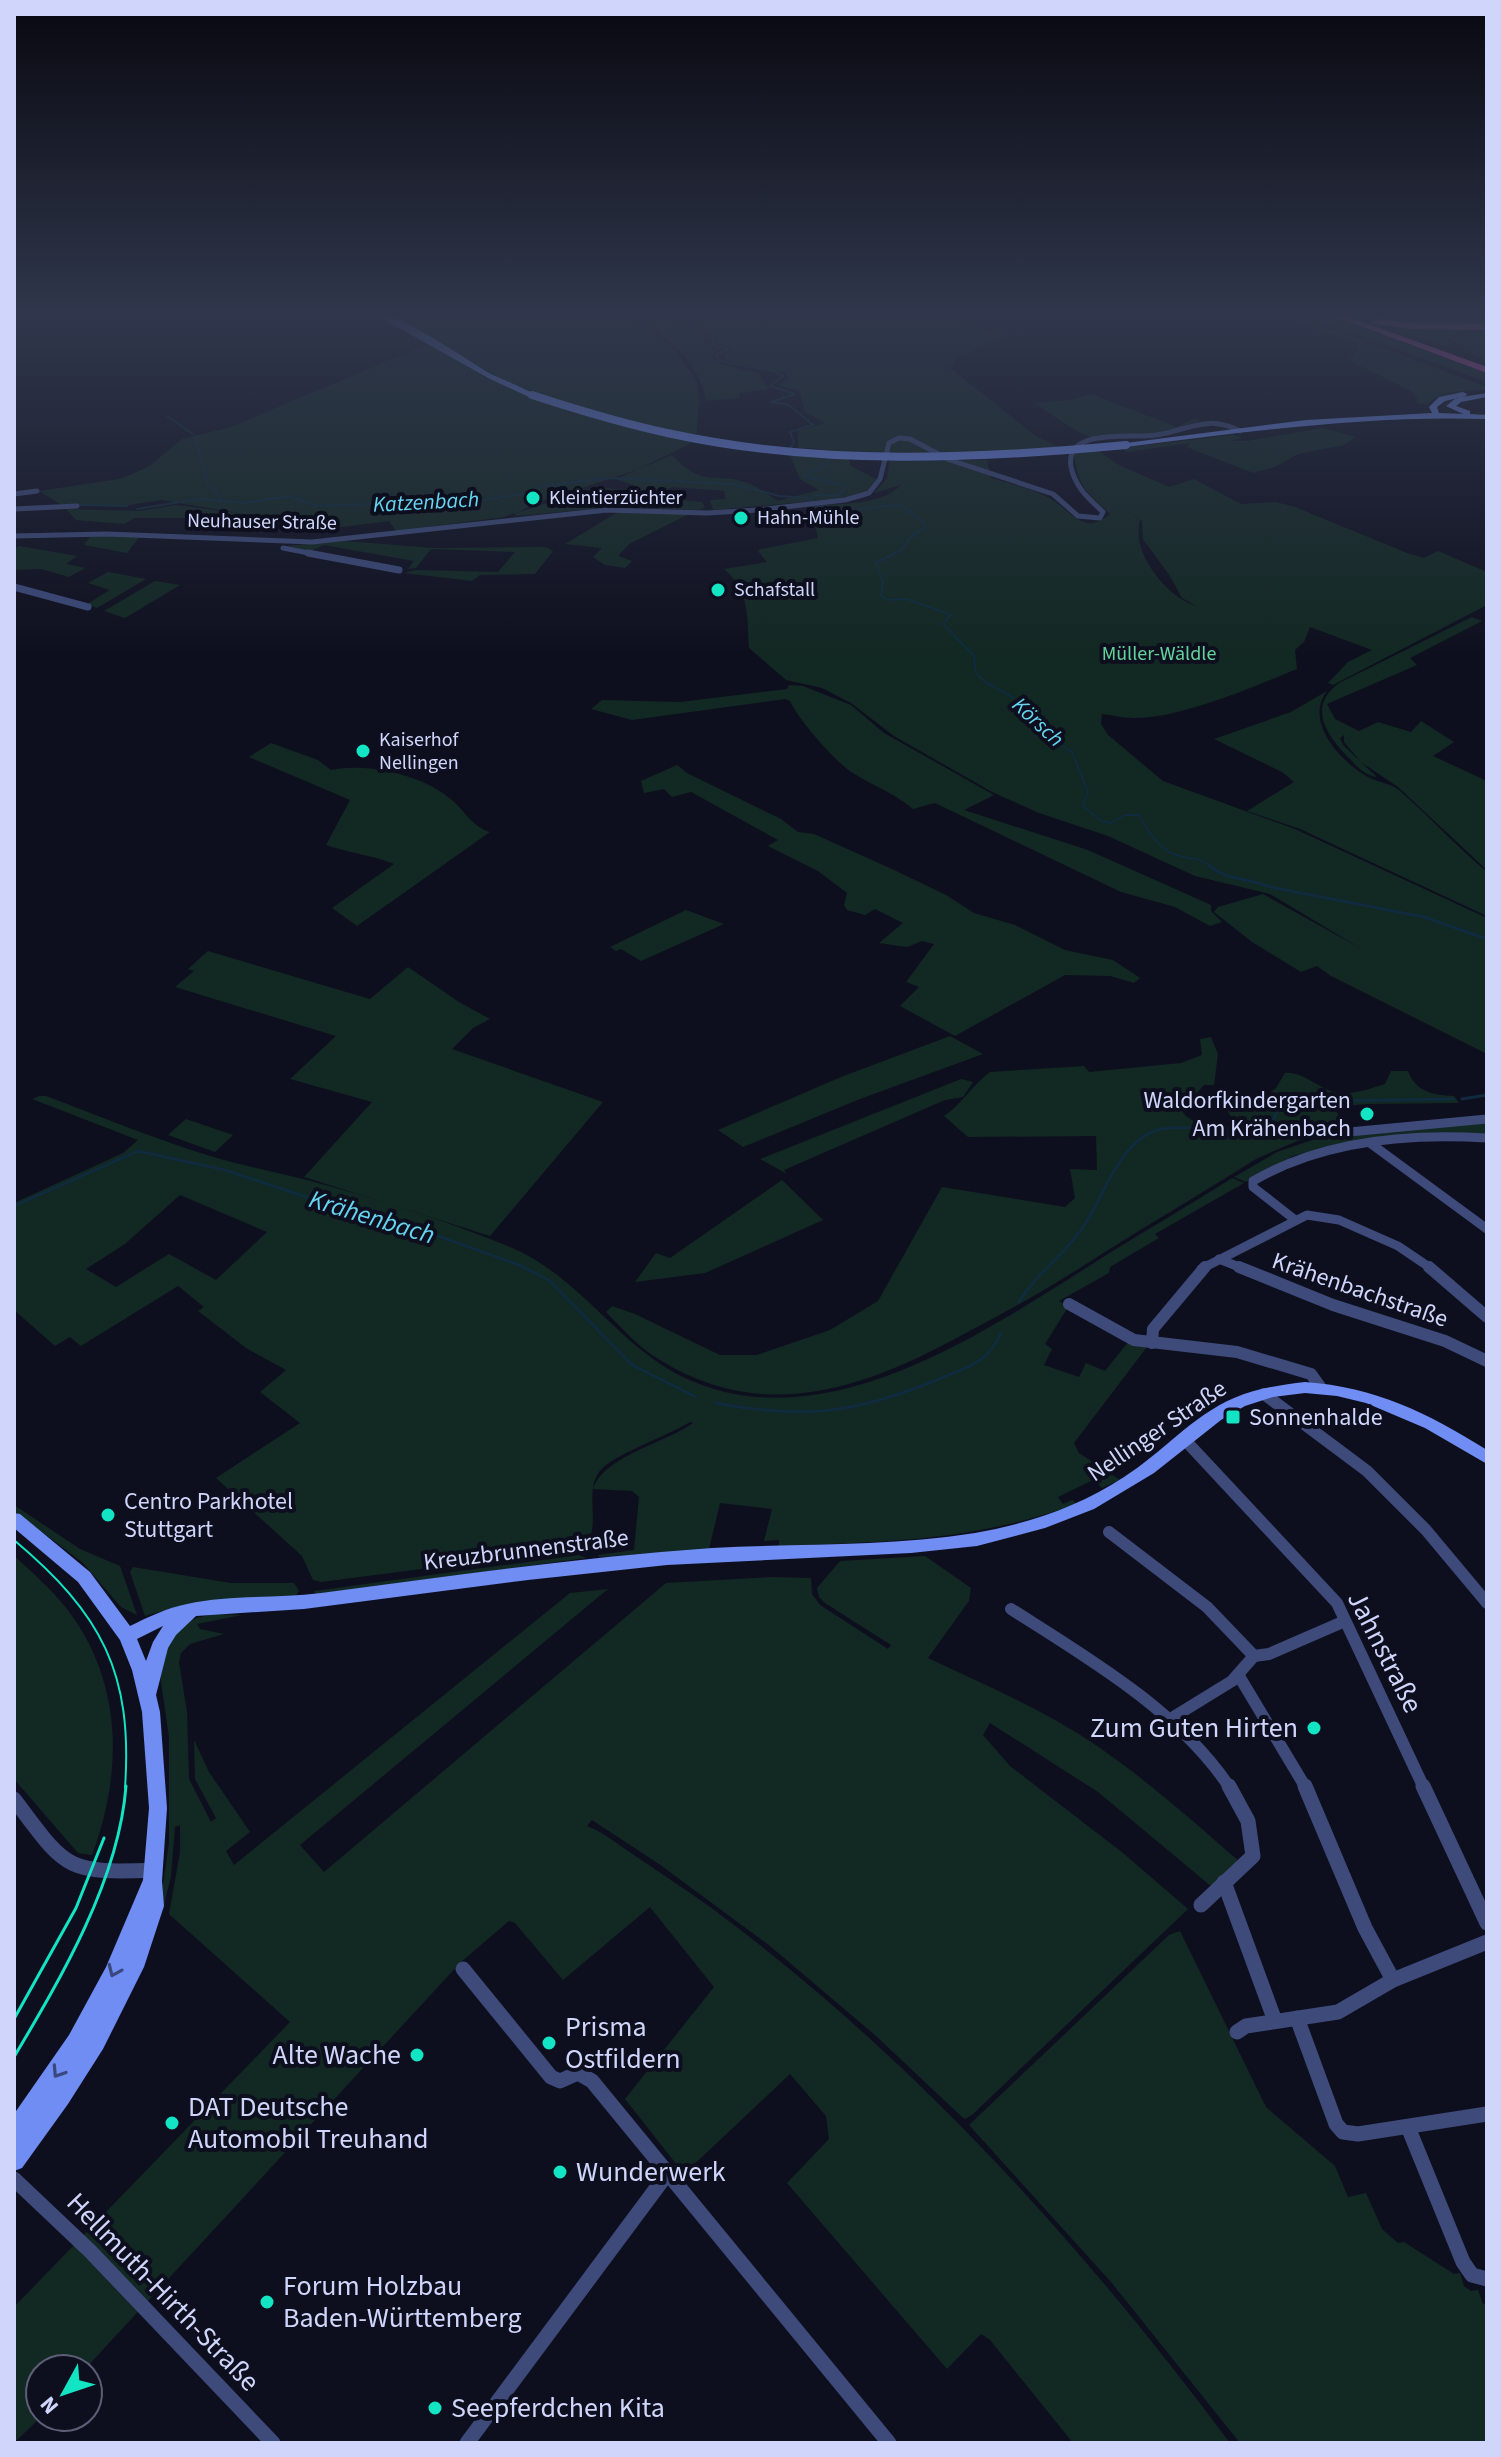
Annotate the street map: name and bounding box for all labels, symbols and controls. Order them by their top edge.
water label: Katzenbach [372,483,480,521]
place label: Kleintierzüchter [549,484,683,512]
marker: Kleintierzüchter [524,489,542,507]
place label: Hahn-Mühle [757,504,860,532]
street label: Neuhauser Straße [187,507,337,537]
marker: Hahn-Mühle [732,509,750,527]
place label: Schafstall [734,576,815,604]
marker: Schafstall [709,581,727,599]
park label: Müller-Wäldle [1102,640,1216,668]
water label: Körsch [1005,690,1071,754]
place label: Kaiserhof Nellingen [379,726,459,777]
marker: Kaiserhof Nellingen [354,742,372,760]
place label: Waldorfkindergarten Am Krähenbach [1143,1083,1351,1146]
marker: Waldorfkindergarten Am Krähenbach [1358,1105,1376,1123]
water label: Krähenbach [305,1180,439,1254]
street label: Krähenbachstraße [1267,1243,1453,1337]
street label: Nellinger Straße [1080,1371,1234,1491]
place label: Sonnenhalde [1249,1400,1383,1435]
marker: Sonnenhalde [1224,1408,1242,1426]
place label: Centro Parkhotel Stuttgart [124,1484,293,1547]
marker: Centro Parkhotel Stuttgart [99,1506,117,1524]
street label: Kreuzbrunnenstraße [421,1520,631,1580]
street label: Jahnstraße [1337,1584,1433,1720]
place label: Zum Guten Hirten [1090,1708,1298,1748]
marker: Zum Guten Hirten [1305,1719,1323,1737]
one-way arrow [108,1963,124,1977]
place label: Prisma Ostfildern [565,2007,681,2079]
marker: Prisma Ostfildern [540,2034,558,2052]
place label: Alte Wache [273,2035,401,2075]
marker: Alte Wache [408,2046,426,2064]
one-way arrow [52,2063,67,2078]
place label: DAT Deutsche Automobil Treuhand [188,2087,428,2159]
marker: DAT Deutsche Automobil Treuhand [163,2114,181,2132]
place label: Wunderwerk [576,2152,726,2192]
marker: Wunderwerk [551,2163,569,2181]
street label: Hellmuth-Hirth-Straße [57,2184,269,2400]
place label: Forum Holzbau Baden-Württemberg [283,2266,522,2338]
marker: Forum Holzbau Baden-Württemberg [258,2293,276,2311]
north arrow [24,2353,104,2433]
place label: Seepferdchen Kita [451,2388,665,2428]
text: N [32,2389,66,2421]
marker: Seepferdchen Kita [426,2399,444,2417]

